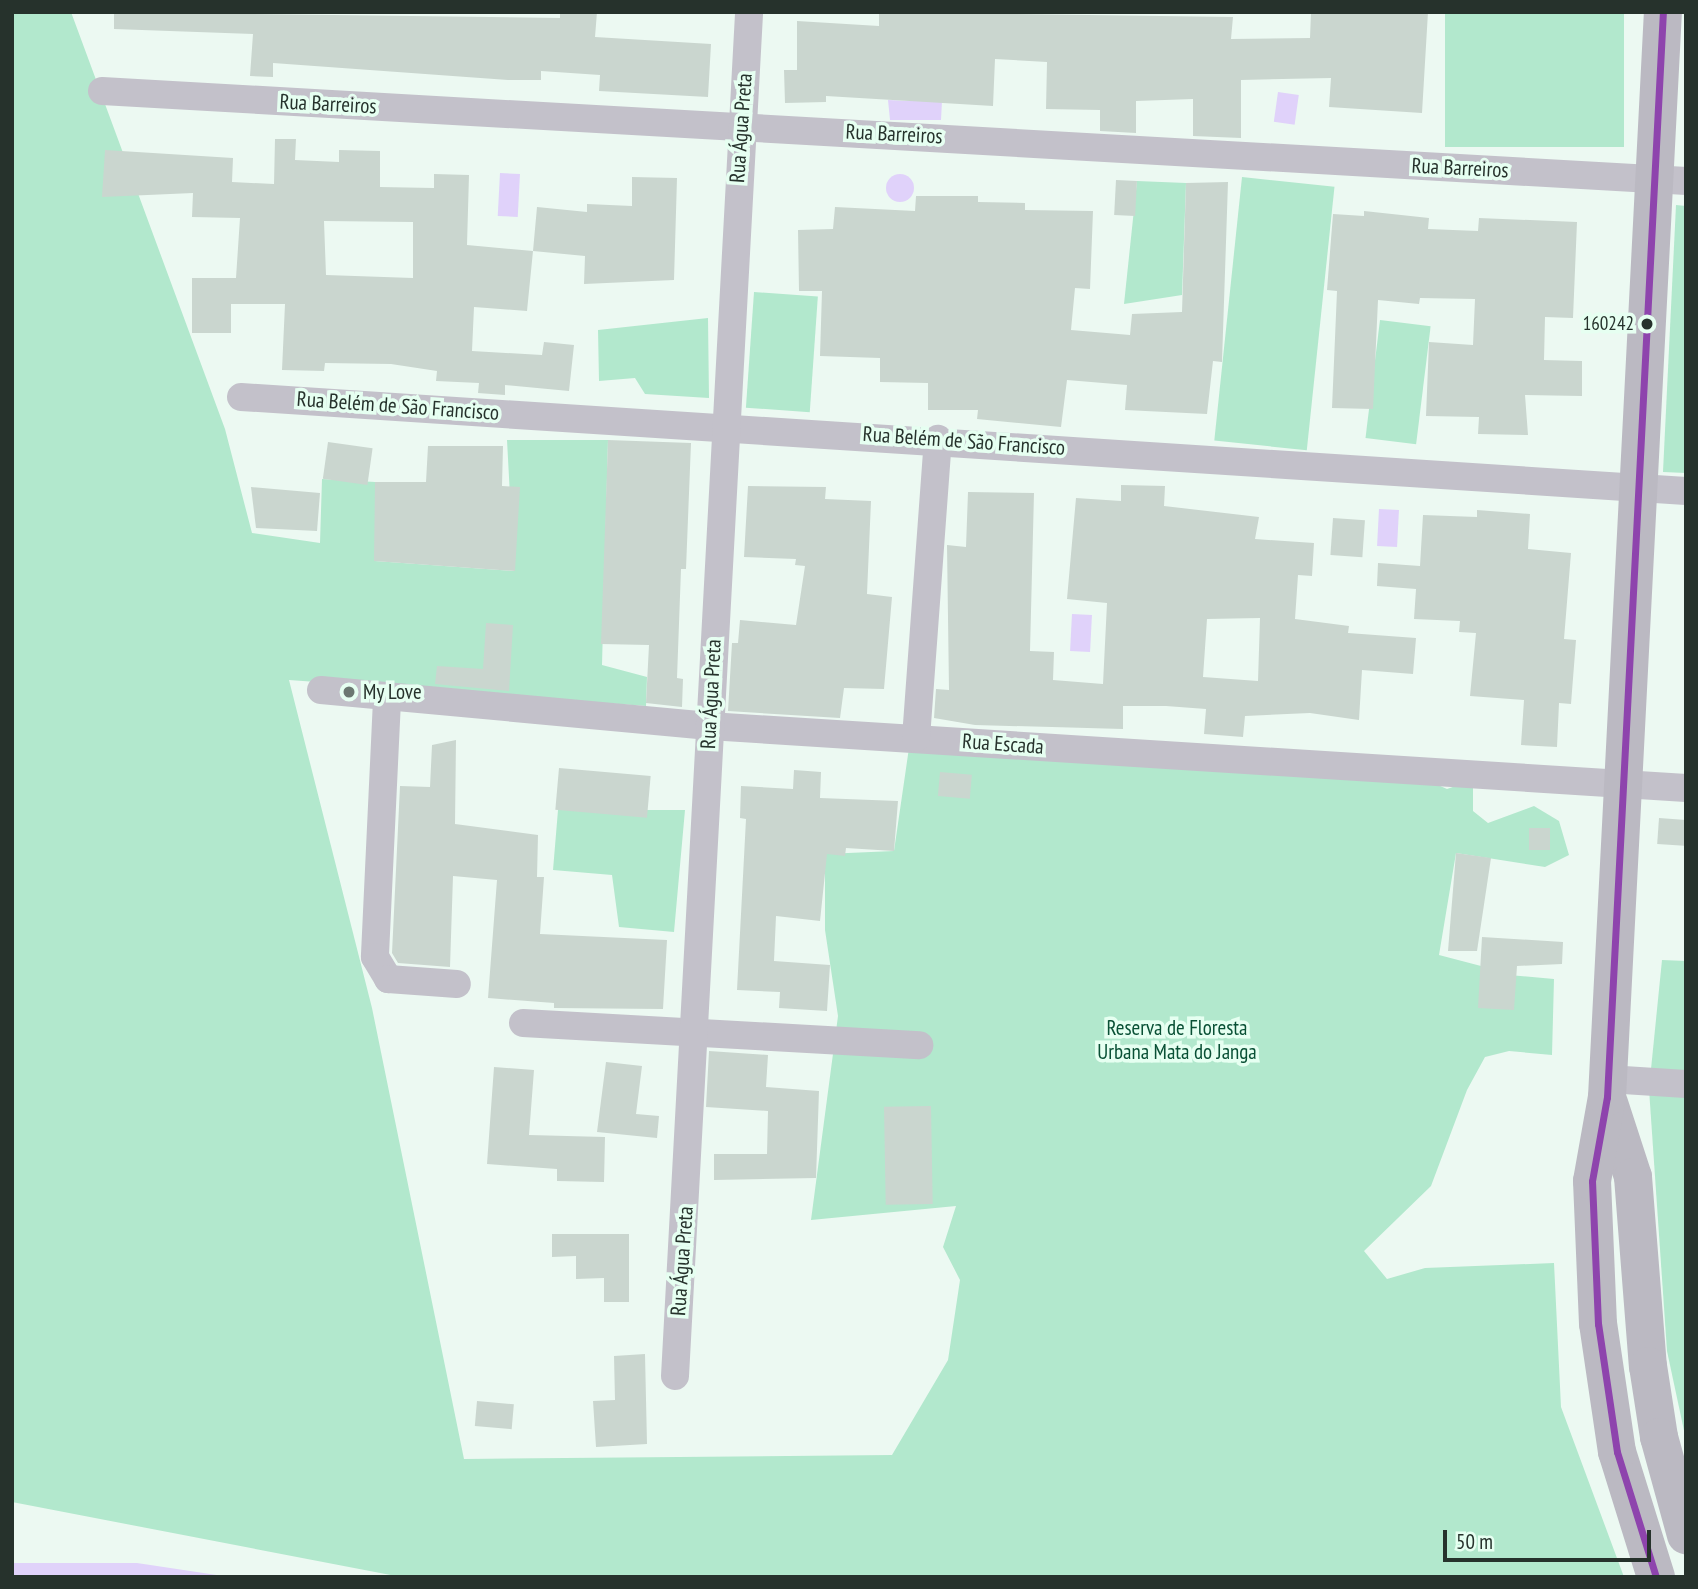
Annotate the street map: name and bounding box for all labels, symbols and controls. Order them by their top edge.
street label: Rua Água Preta [725,72,757,184]
street label: Rua Barreiros [279,89,377,119]
street label: Rua Barreiros [845,119,943,149]
street label: Rua Barreiros [1411,153,1509,183]
place label: 160242 [1583,313,1634,335]
marker: 160242 [1640,317,1654,331]
street label: Rua Belém de São Francisco [296,386,500,426]
street label: Rua Belém de São Francisco [862,421,1066,461]
street label: Rua Água Preta [696,638,726,750]
place label: My Love [363,679,422,705]
marker: My Love [341,684,357,700]
street label: Rua Escada [961,729,1045,759]
park label: Reserva de Floresta Urbana Mata do Janga [1097,1015,1257,1065]
street label: Rua Água Preta [666,1205,698,1317]
scale bar [1446,1516,1654,1560]
text: 50 m [1456,1528,1493,1555]

